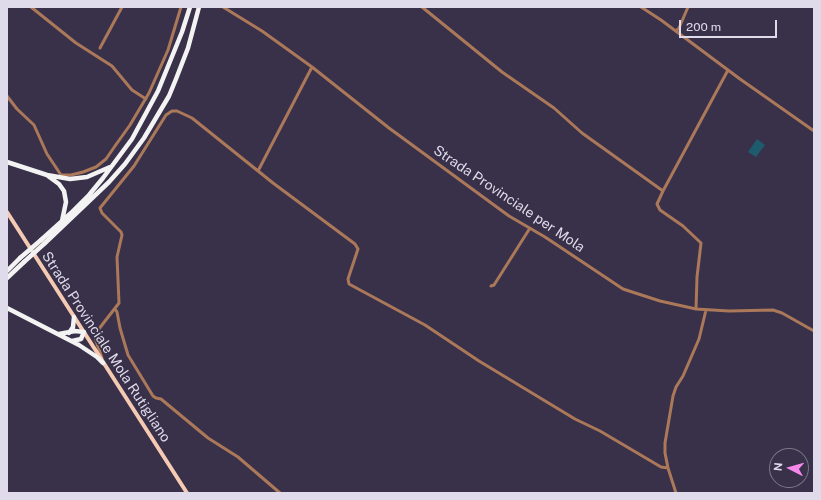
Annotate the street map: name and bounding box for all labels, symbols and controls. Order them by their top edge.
scale bar [681,12,779,38]
text: 200 m [686,20,721,34]
street label: Strada Provinciale per Mola [430,142,588,256]
street label: Strada Provinciale Mola Rutigliano [38,249,174,445]
north arrow [769,448,809,488]
text: N [772,462,784,472]

